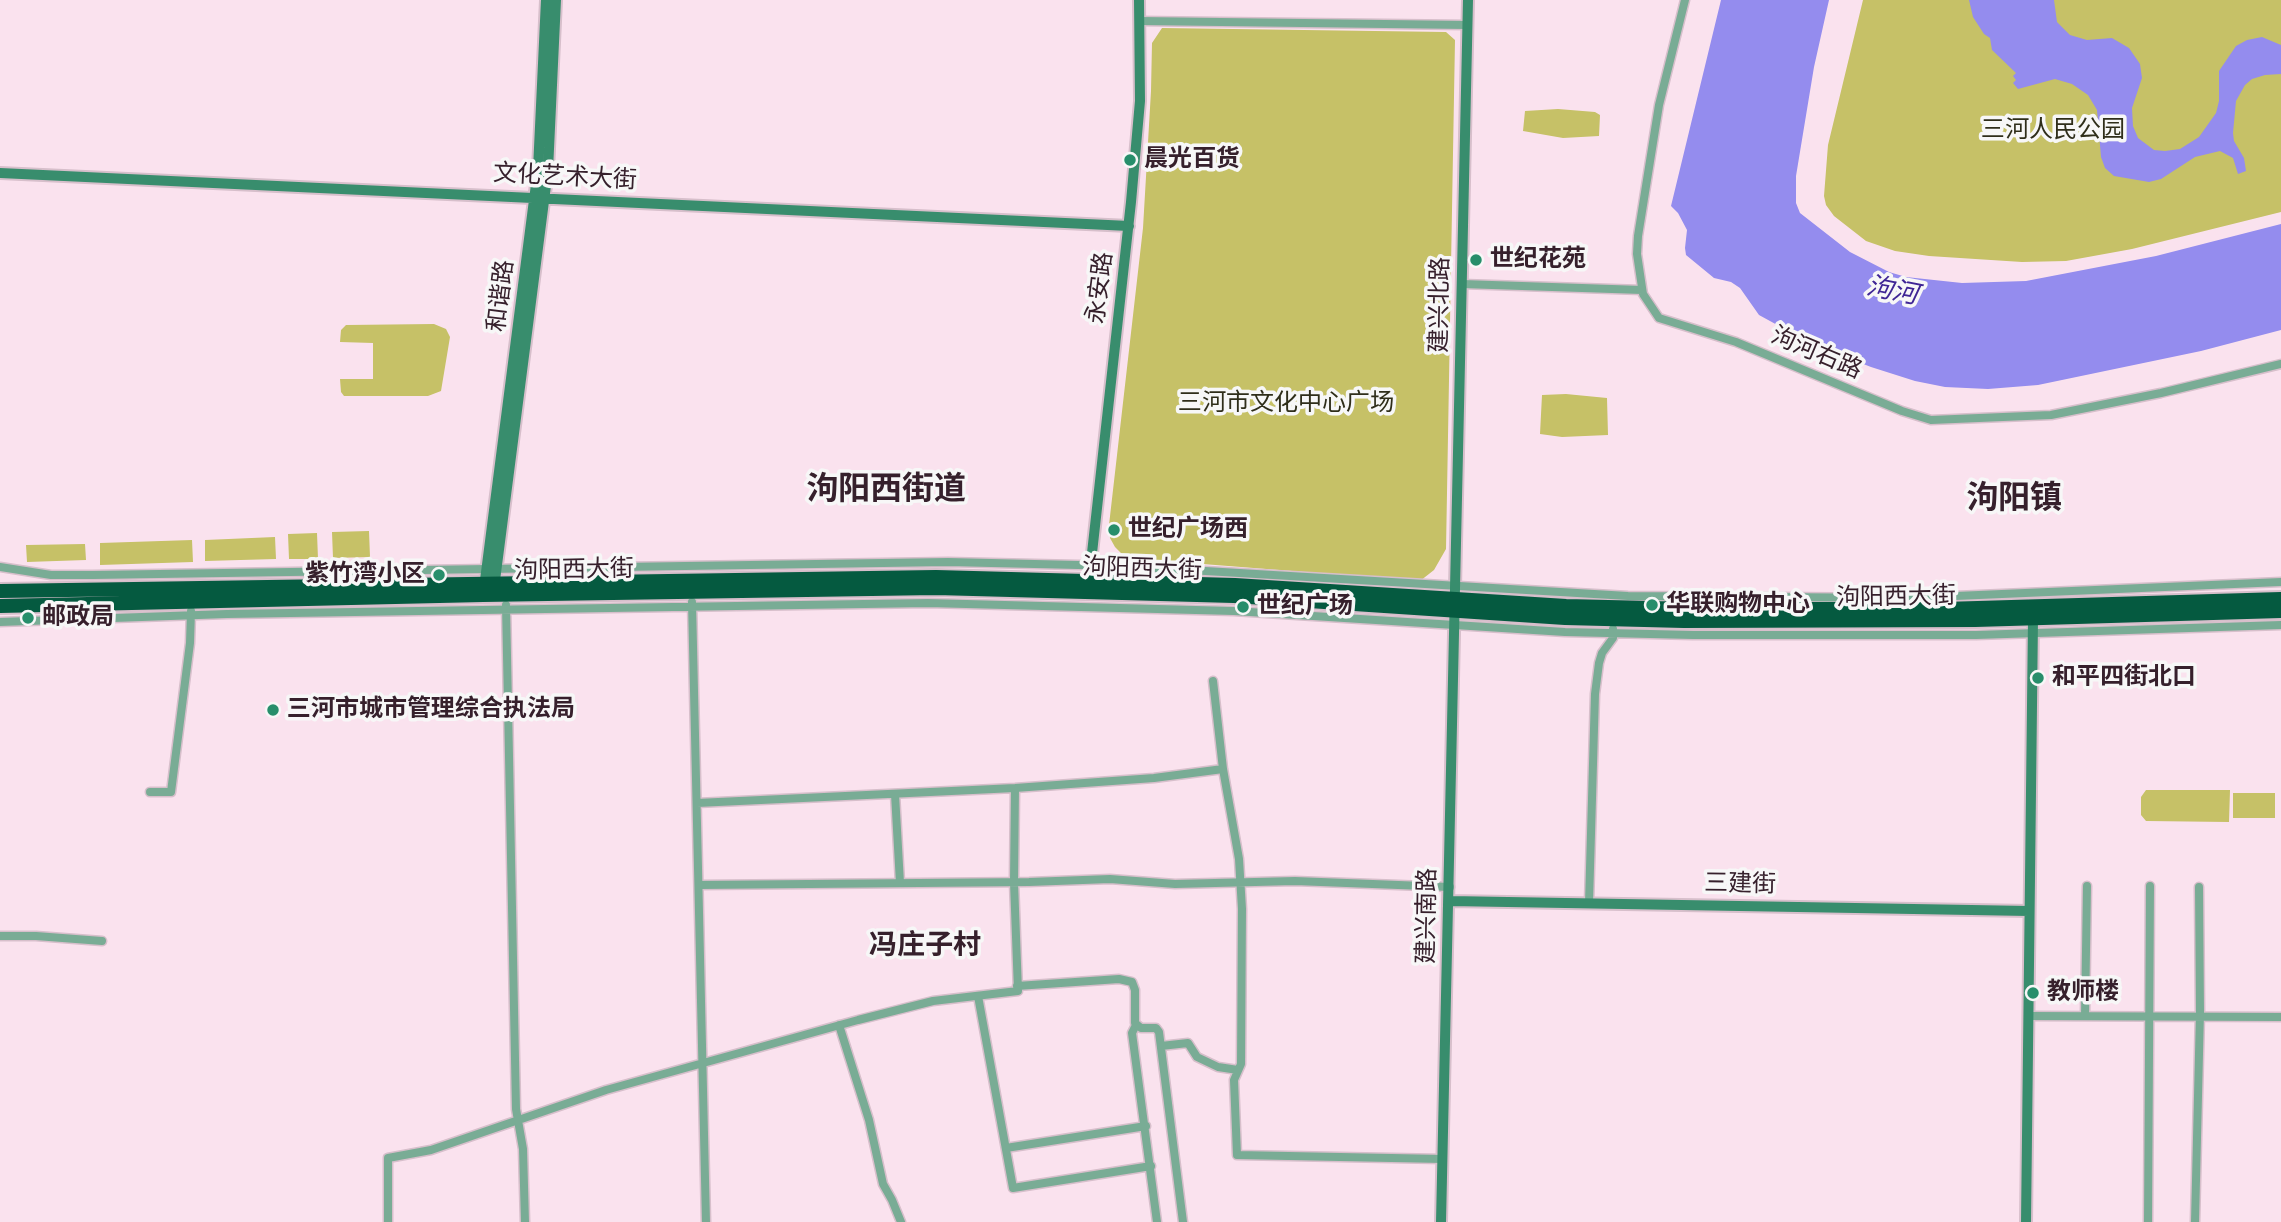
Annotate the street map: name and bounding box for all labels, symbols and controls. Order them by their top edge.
park label: 三河人民公园 [1981,117,2125,145]
place label: 晨光百货 [1144,146,1240,174]
marker: 晨光百货 [1122,152,1138,168]
street label: 文化艺术大街 [492,160,638,196]
place label: 世纪花苑 [1490,246,1586,274]
street label: 永安路 [1082,251,1120,325]
marker: 世纪花苑 [1468,252,1484,268]
street label: 建兴北路 [1426,257,1456,353]
street label: 和谐路 [483,259,521,333]
water label: 泃河 [1864,272,1920,312]
street label: 泃河右路 [1766,322,1866,386]
park label: 三河市文化中心广场 [1178,390,1394,418]
district label: 泃阳西街道 [806,472,966,510]
district label: 泃阳镇 [1966,481,2062,519]
place label: 世纪广场西 [1128,516,1248,544]
marker: 世纪广场西 [1106,522,1122,538]
street label: 泃阳西大街 [1082,554,1202,586]
street label: 泃阳西大街 [514,556,634,586]
place label: 紫竹湾小区 [305,561,425,589]
marker: 紫竹湾小区 [431,567,447,583]
street label: 泃阳西大街 [1836,583,1956,613]
place label: 华联购物中心 [1666,591,1810,619]
place label: 世纪广场 [1257,593,1353,621]
marker: 华联购物中心 [1644,597,1660,613]
marker: 世纪广场 [1235,599,1251,615]
place label: 邮政局 [42,604,114,632]
marker: 邮政局 [20,610,36,626]
place label: 和平四街北口 [2052,664,2196,692]
marker: 和平四街北口 [2030,670,2046,686]
place label: 三河市城市管理综合执法局 [287,696,575,724]
marker: 三河市城市管理综合执法局 [265,702,281,718]
street label: 建兴南路 [1413,868,1443,964]
street label: 三建街 [1704,870,1776,900]
district label: 冯庄子村 [869,930,981,964]
place label: 教师楼 [2047,979,2119,1007]
marker: 教师楼 [2025,985,2041,1001]

